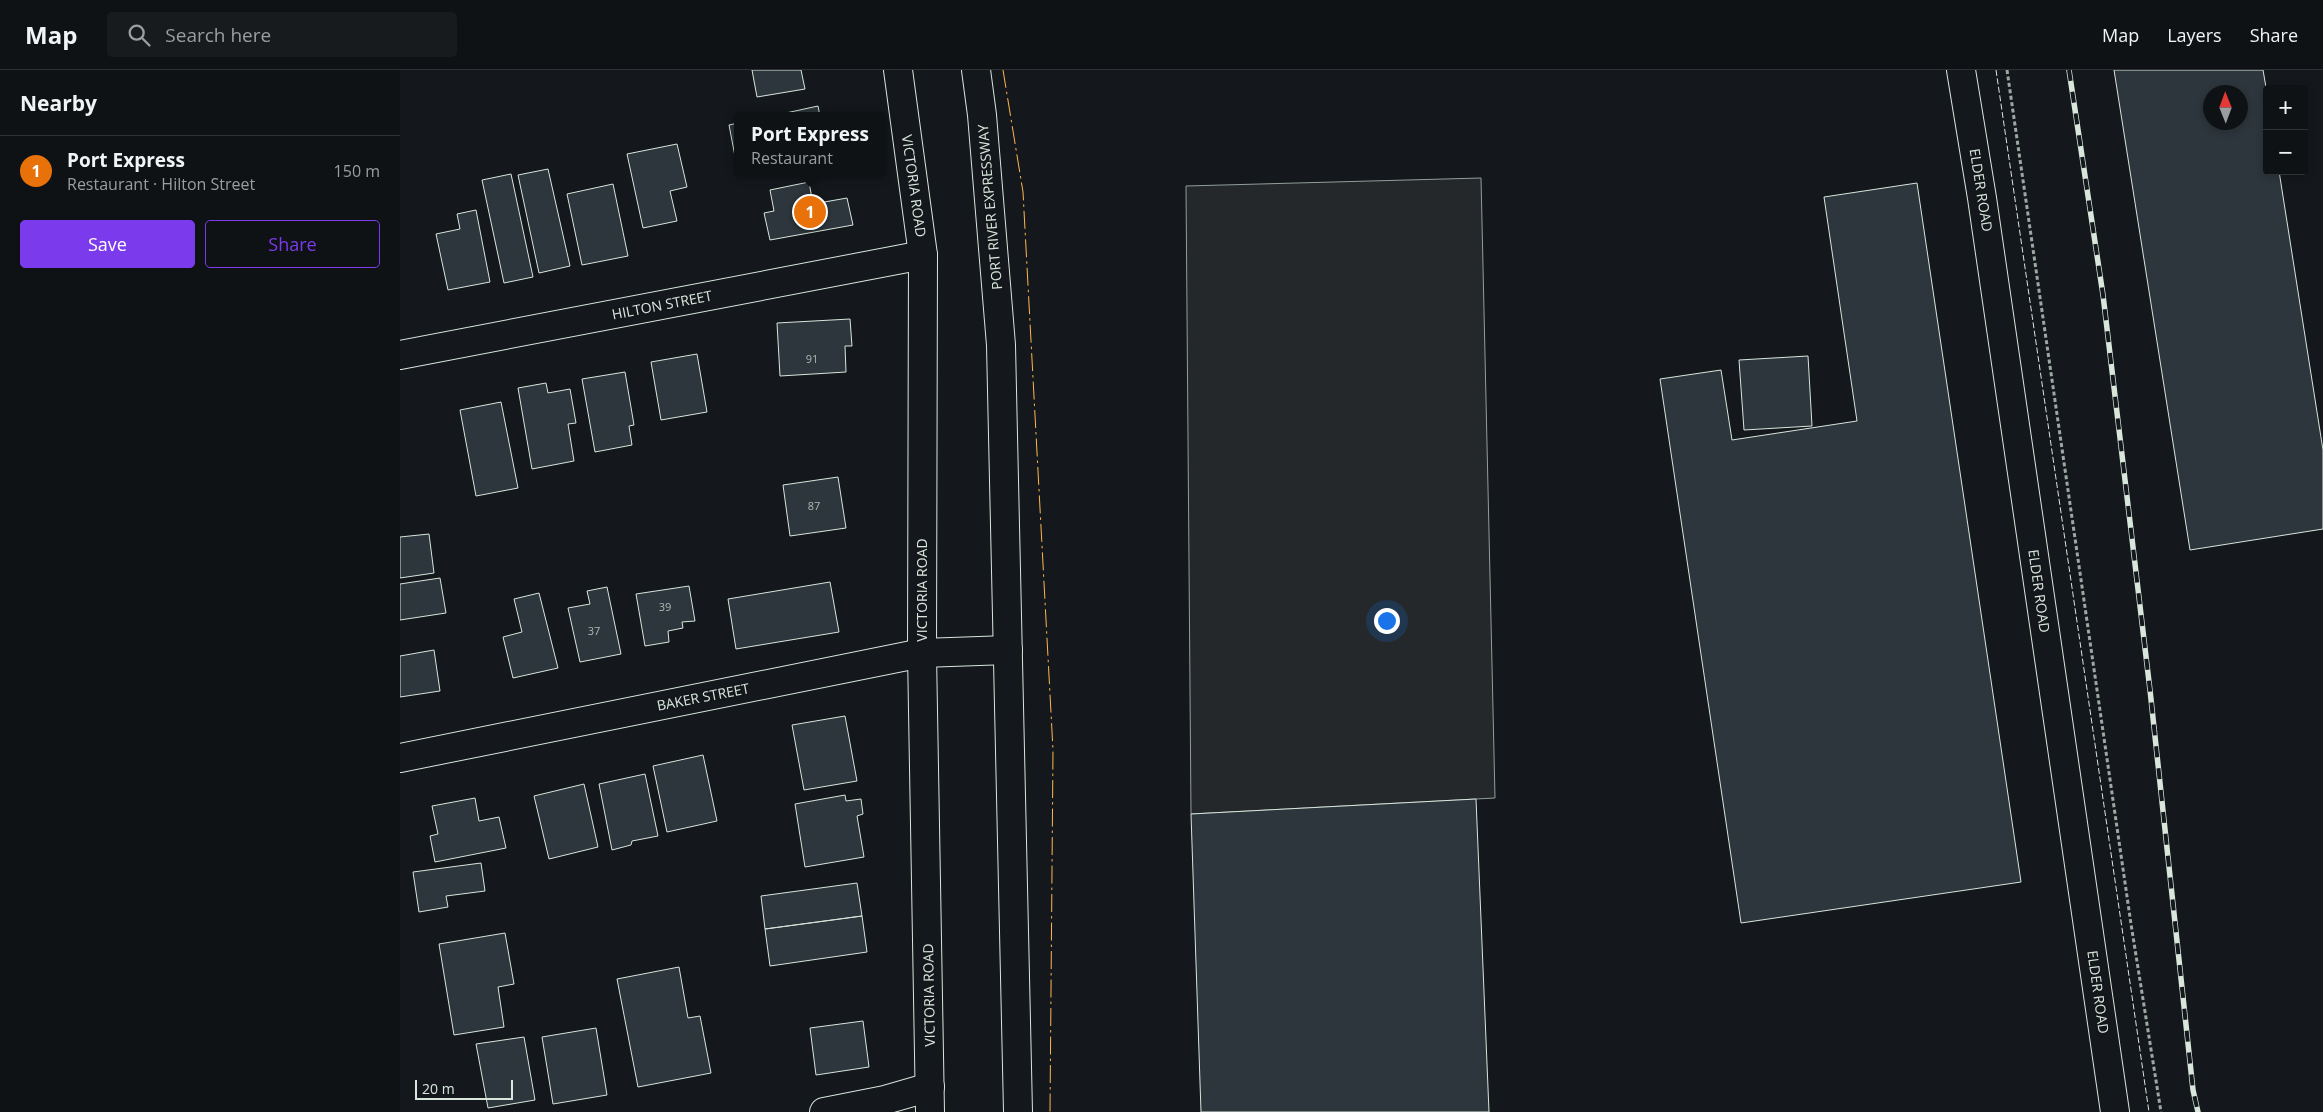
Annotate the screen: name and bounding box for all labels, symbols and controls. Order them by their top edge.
search box [107,12,457,57]
text: Map [25,18,77,51]
icon: search [125,21,153,49]
text: Search here [165,22,271,48]
text: Map [2102,23,2139,47]
text: Layers [2167,23,2222,47]
text: Share [2250,23,2298,47]
north arrow [2203,85,2248,130]
map controls [2263,85,2308,175]
button: + [2263,85,2308,130]
text: Nearby [20,89,97,117]
popup [734,112,886,177]
text: Port Express [751,121,869,147]
street label: PORT RIVER EXPRESSWAY [973,123,1006,291]
button: − [2263,130,2308,175]
street label: VICTORIA ROAD [898,133,931,238]
text: Port Express [67,147,185,173]
text: Restaurant [751,147,833,169]
street label: ELDER ROAD [1966,147,1997,233]
text: 1 [31,160,41,182]
text: 150 m [334,160,380,182]
text: Restaurant · Hilton Street [67,173,255,195]
pin: 1 [794,193,826,231]
button: Save [20,220,195,268]
button: Share [205,220,380,268]
street label: HILTON STREET [610,285,714,324]
house number: 91 [806,351,818,366]
house number: 87 [808,498,820,513]
street label: VICTORIA ROAD [912,538,931,642]
street label: ELDER ROAD [2024,548,2055,634]
house number: 39 [659,599,671,614]
your location [1374,608,1400,634]
house number: 37 [588,623,600,638]
street label: BAKER STREET [655,678,751,715]
street label: VICTORIA ROAD [918,943,939,1047]
street label: ELDER ROAD [2083,949,2114,1035]
scale bar [415,1077,512,1100]
text: 20 m [422,1079,455,1098]

